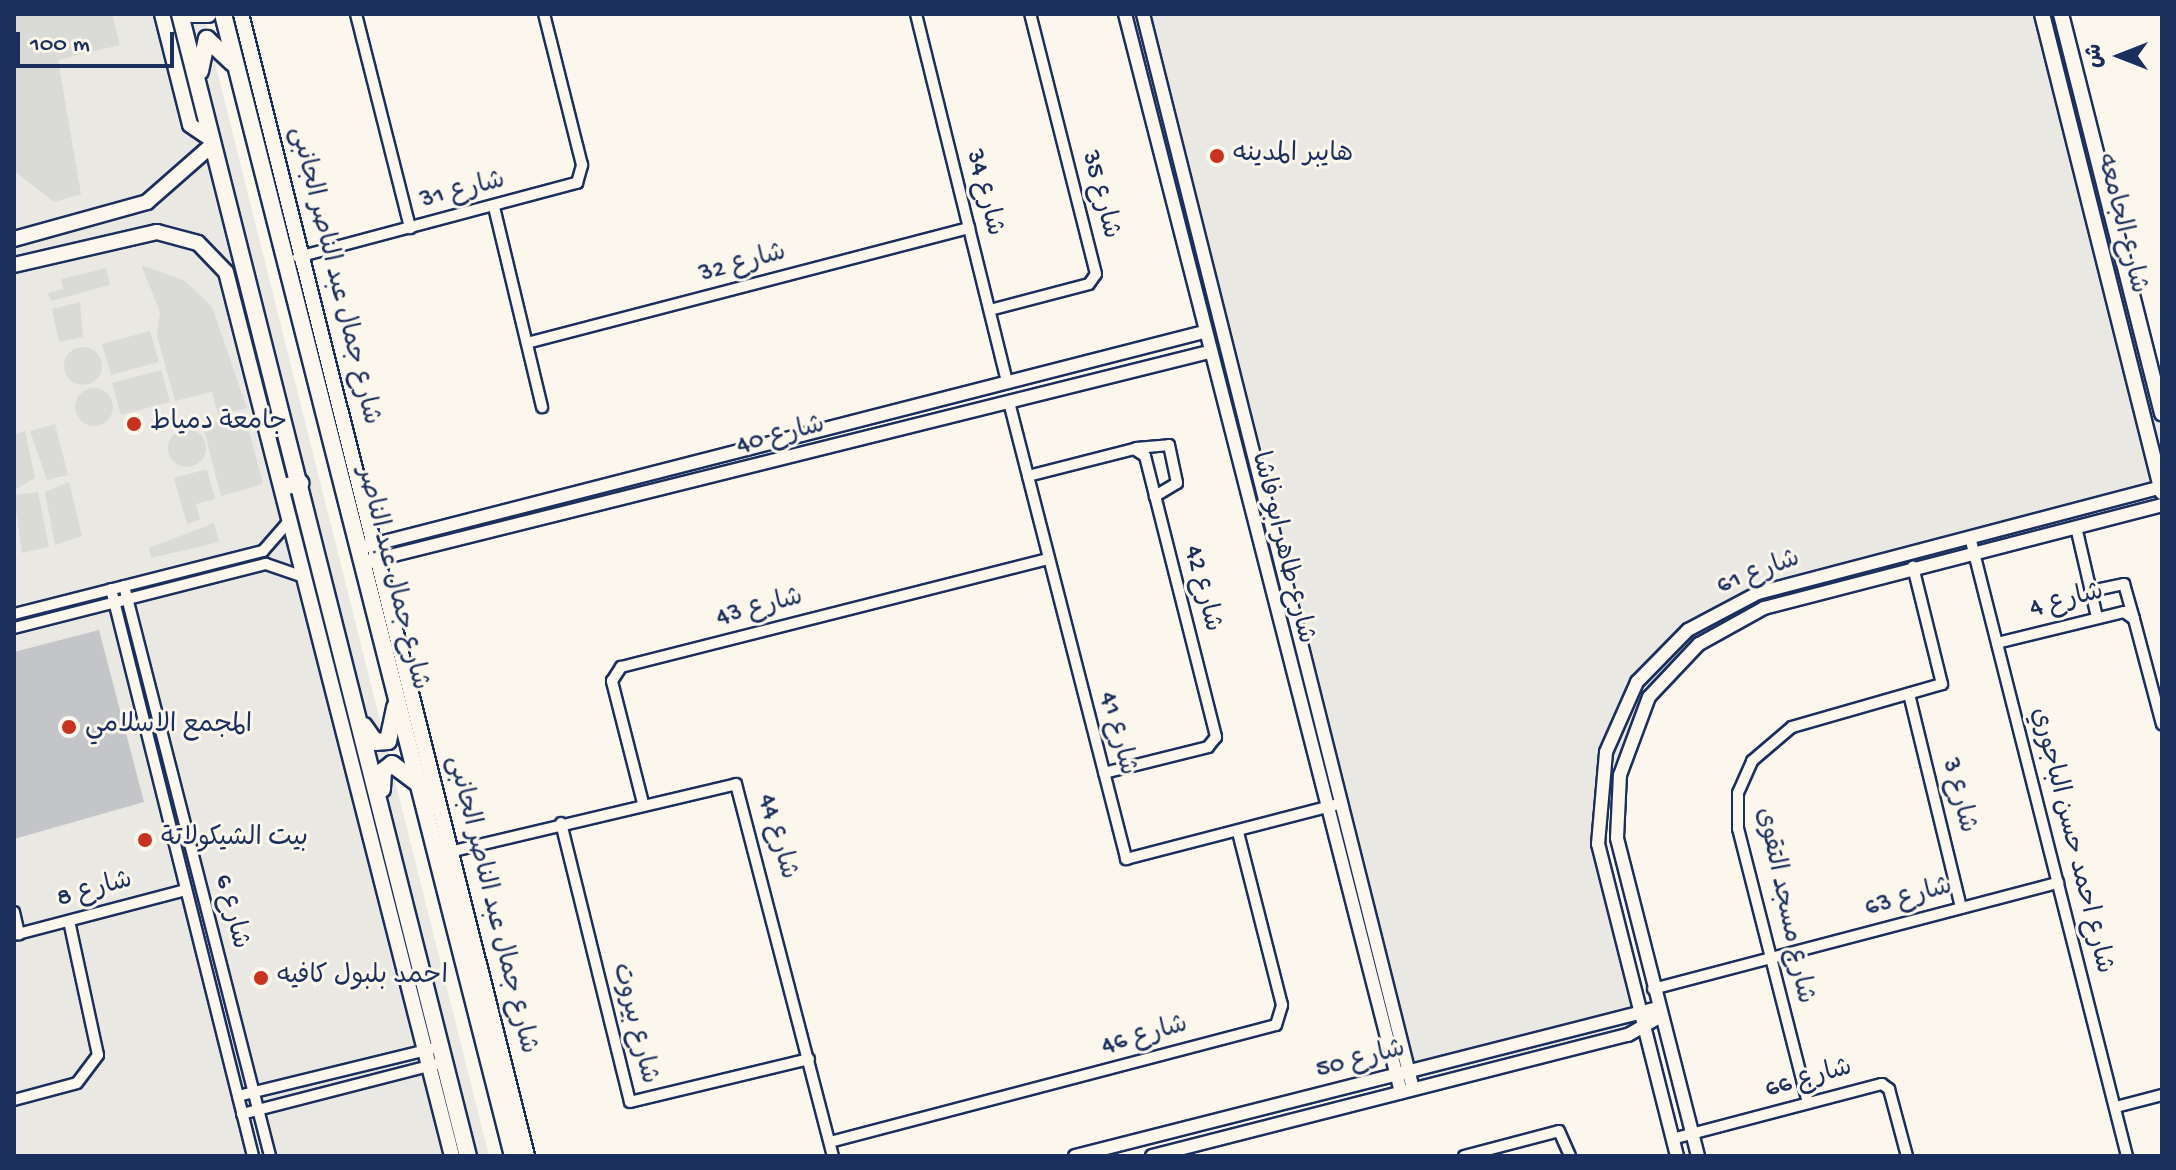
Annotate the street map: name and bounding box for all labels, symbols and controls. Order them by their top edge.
scale bar [20,16,178,66]
north arrow [2080,16,2160,96]
text: 100 m [30,31,90,60]
text: ش [2083,44,2109,68]
street label: شارع جمال عبد الناصر الجانبى [281,124,385,428]
place label: هايبر المدينه [1233,140,1353,172]
street label: شارع 34 [957,146,1009,240]
marker: هايبر المدينه [1208,147,1226,165]
street label: شارع 35 [1073,148,1125,242]
street label: شارع الجامعه [2088,151,2152,297]
street label: شارع 31 [417,166,509,218]
street label: شارع 32 [696,238,790,292]
place label: جامعة دمياط [150,408,287,440]
street label: شارع 40 [734,411,828,463]
marker: جامعة دمياط [125,415,143,433]
street label: شارع طاهر ابو فاشا [1242,449,1320,647]
street label: شارع جمال عبد الناصر [348,464,434,694]
street label: شارع 42 [1175,543,1227,635]
street label: شارع 61 [1713,545,1805,603]
street label: شارع 4 [2027,578,2107,626]
street label: شارع 43 [713,583,807,635]
street label: شارع 41 [1091,689,1141,779]
street label: شارع احمد حسن الباجوري [2022,705,2118,977]
place label: المجمع الاسلامي [85,711,252,743]
marker: المجمع الاسلامي [60,718,78,736]
street label: شارع جمال عبد الناصر الجانبى [438,753,542,1057]
street label: شارع 3 [1933,755,1981,837]
street label: شارع 44 [750,791,802,883]
street label: شارع مسجد التقوى [1747,805,1819,1007]
place label: بيت الشيكولاتة [161,824,308,856]
marker: بيت الشيكولاتة [136,831,154,849]
street label: شارع 8 [54,866,136,916]
street label: شارع 6 [206,872,254,952]
street label: شارع 63 [1862,872,1956,926]
street label: شارع بيروت [603,960,663,1088]
place label: احمد بلبول كافيه [277,962,448,994]
marker: احمد بلبول كافيه [252,969,270,987]
street label: شارع 46 [1099,1011,1191,1063]
street label: شارع 50 [1313,1035,1409,1087]
street label: شارع 66 [1762,1053,1856,1107]

